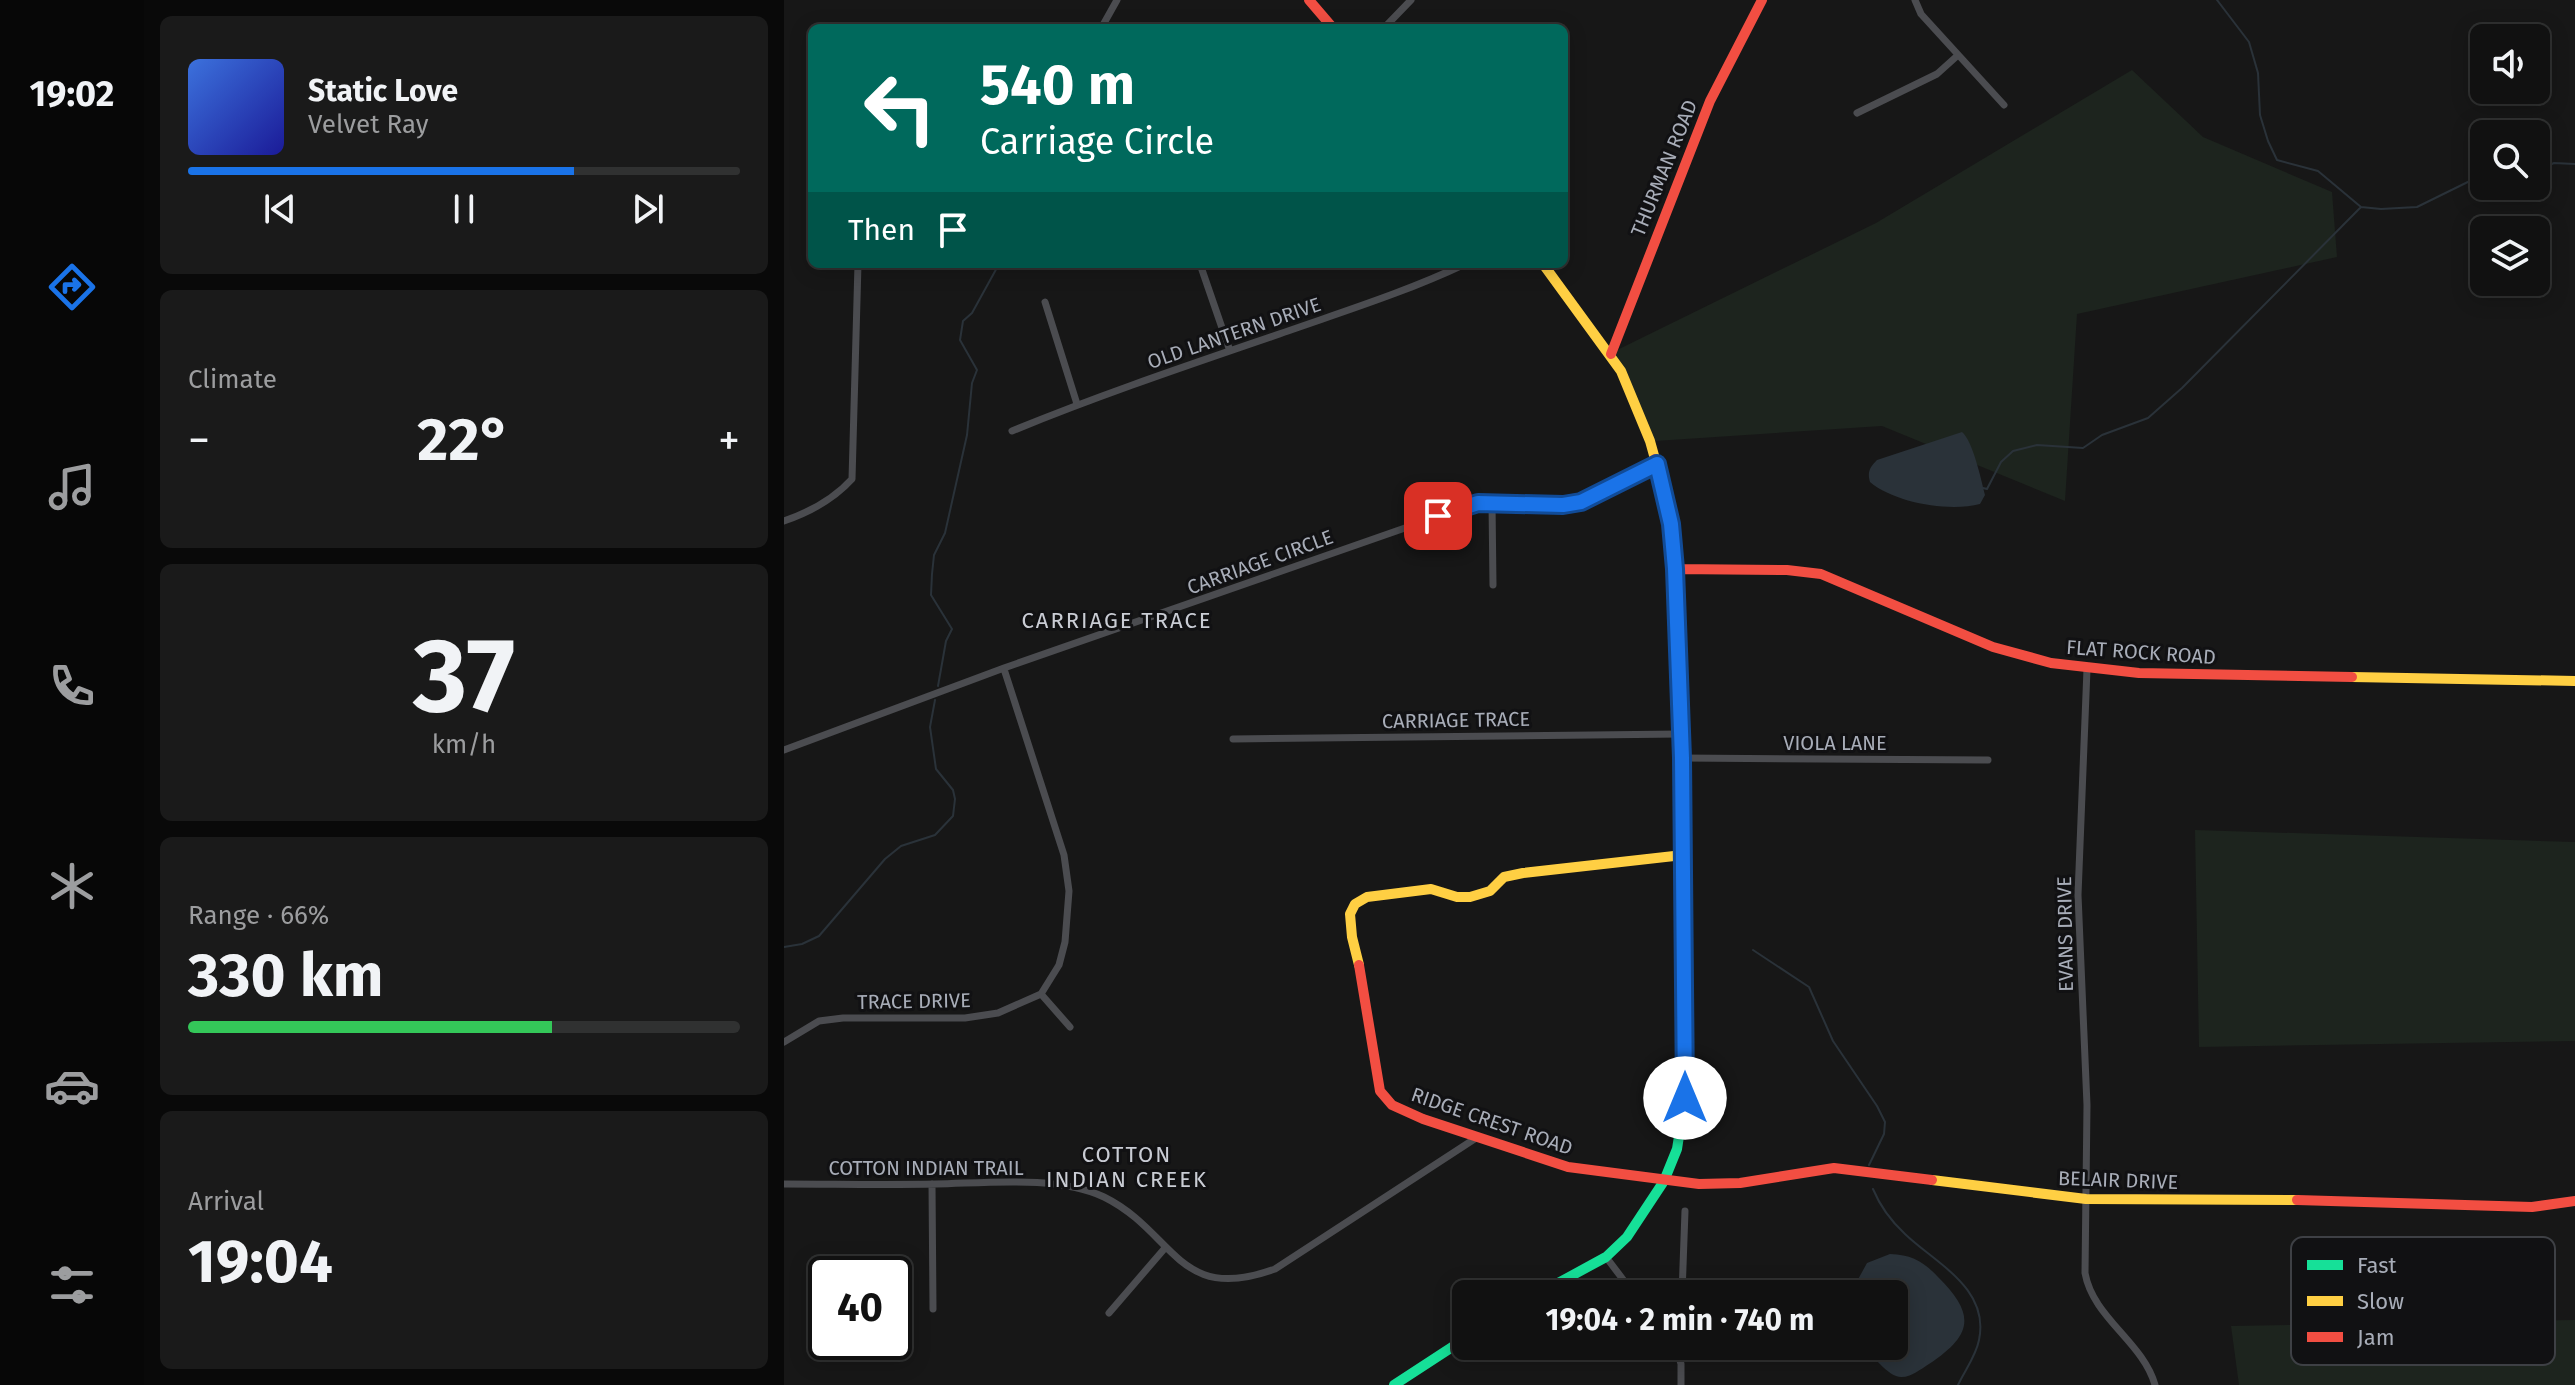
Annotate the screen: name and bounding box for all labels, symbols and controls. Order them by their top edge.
map controls [2470,24,2550,296]
button: sound [2470,24,2550,104]
text: 540 m [980,52,1135,119]
icon: left [848,56,952,160]
text: 19:02 [30,72,114,116]
text: Static Love [308,73,458,109]
street label: THURMAN ROAD [1626,96,1702,240]
text: Velvet Ray [308,109,428,140]
text: Carriage Circle [980,120,1214,164]
button: search [2470,120,2550,200]
icon: previous [258,187,302,231]
icon: pause [442,187,486,231]
icon: next [626,187,670,231]
icon: arrive [931,208,975,252]
text: Then [848,212,915,248]
button: layers [2470,216,2550,296]
icon: directions [44,259,100,315]
street label: OLD LANTERN DRIVE [1144,292,1324,374]
text: Climate [188,364,277,395]
text: 22° [417,404,511,476]
text: − [188,414,210,467]
text: + [718,414,740,467]
icon: music [44,459,100,515]
pin [1404,482,1472,550]
icon: arrive [1416,494,1460,538]
street label: CARRIAGE CIRCLE [1184,524,1336,600]
district label: CARRIAGE TRACE [1021,607,1213,634]
text: 37 [413,614,515,739]
street label: FLAT ROCK ROAD [2065,635,2217,669]
icon: phone [44,658,100,714]
street label: CARRIAGE TRACE [1382,707,1530,733]
text: km/h [432,729,496,760]
street label: VIOLA LANE [1783,731,1887,755]
icon: climate [44,858,100,914]
street label: EVANS DRIVE [2052,876,2078,992]
text: Range · 66% [188,900,329,931]
text: 330 km [188,940,384,1012]
street label: TRACE DRIVE [857,988,971,1014]
position arrow [1643,1056,1727,1140]
icon: car [44,1058,100,1114]
street label: RIDGE CREST ROAD [1408,1082,1576,1160]
district label: COTTON INDIAN CREEK [1046,1141,1208,1193]
street label: COTTON INDIAN TRAIL [828,1156,1024,1180]
street label: BELAIR DRIVE [2057,1166,2179,1194]
text: Arrival [188,1186,264,1217]
text: 19:04 [188,1226,333,1298]
legend [2291,1237,2555,1365]
text: Fast [2357,1252,2397,1279]
speed limit sign: 40 [808,1256,912,1360]
icon: filters [44,1257,100,1313]
text: Slow [2357,1288,2404,1315]
text: 19:04 · 2 min · 740 m [1546,1302,1814,1338]
text: Jam [2357,1324,2395,1351]

